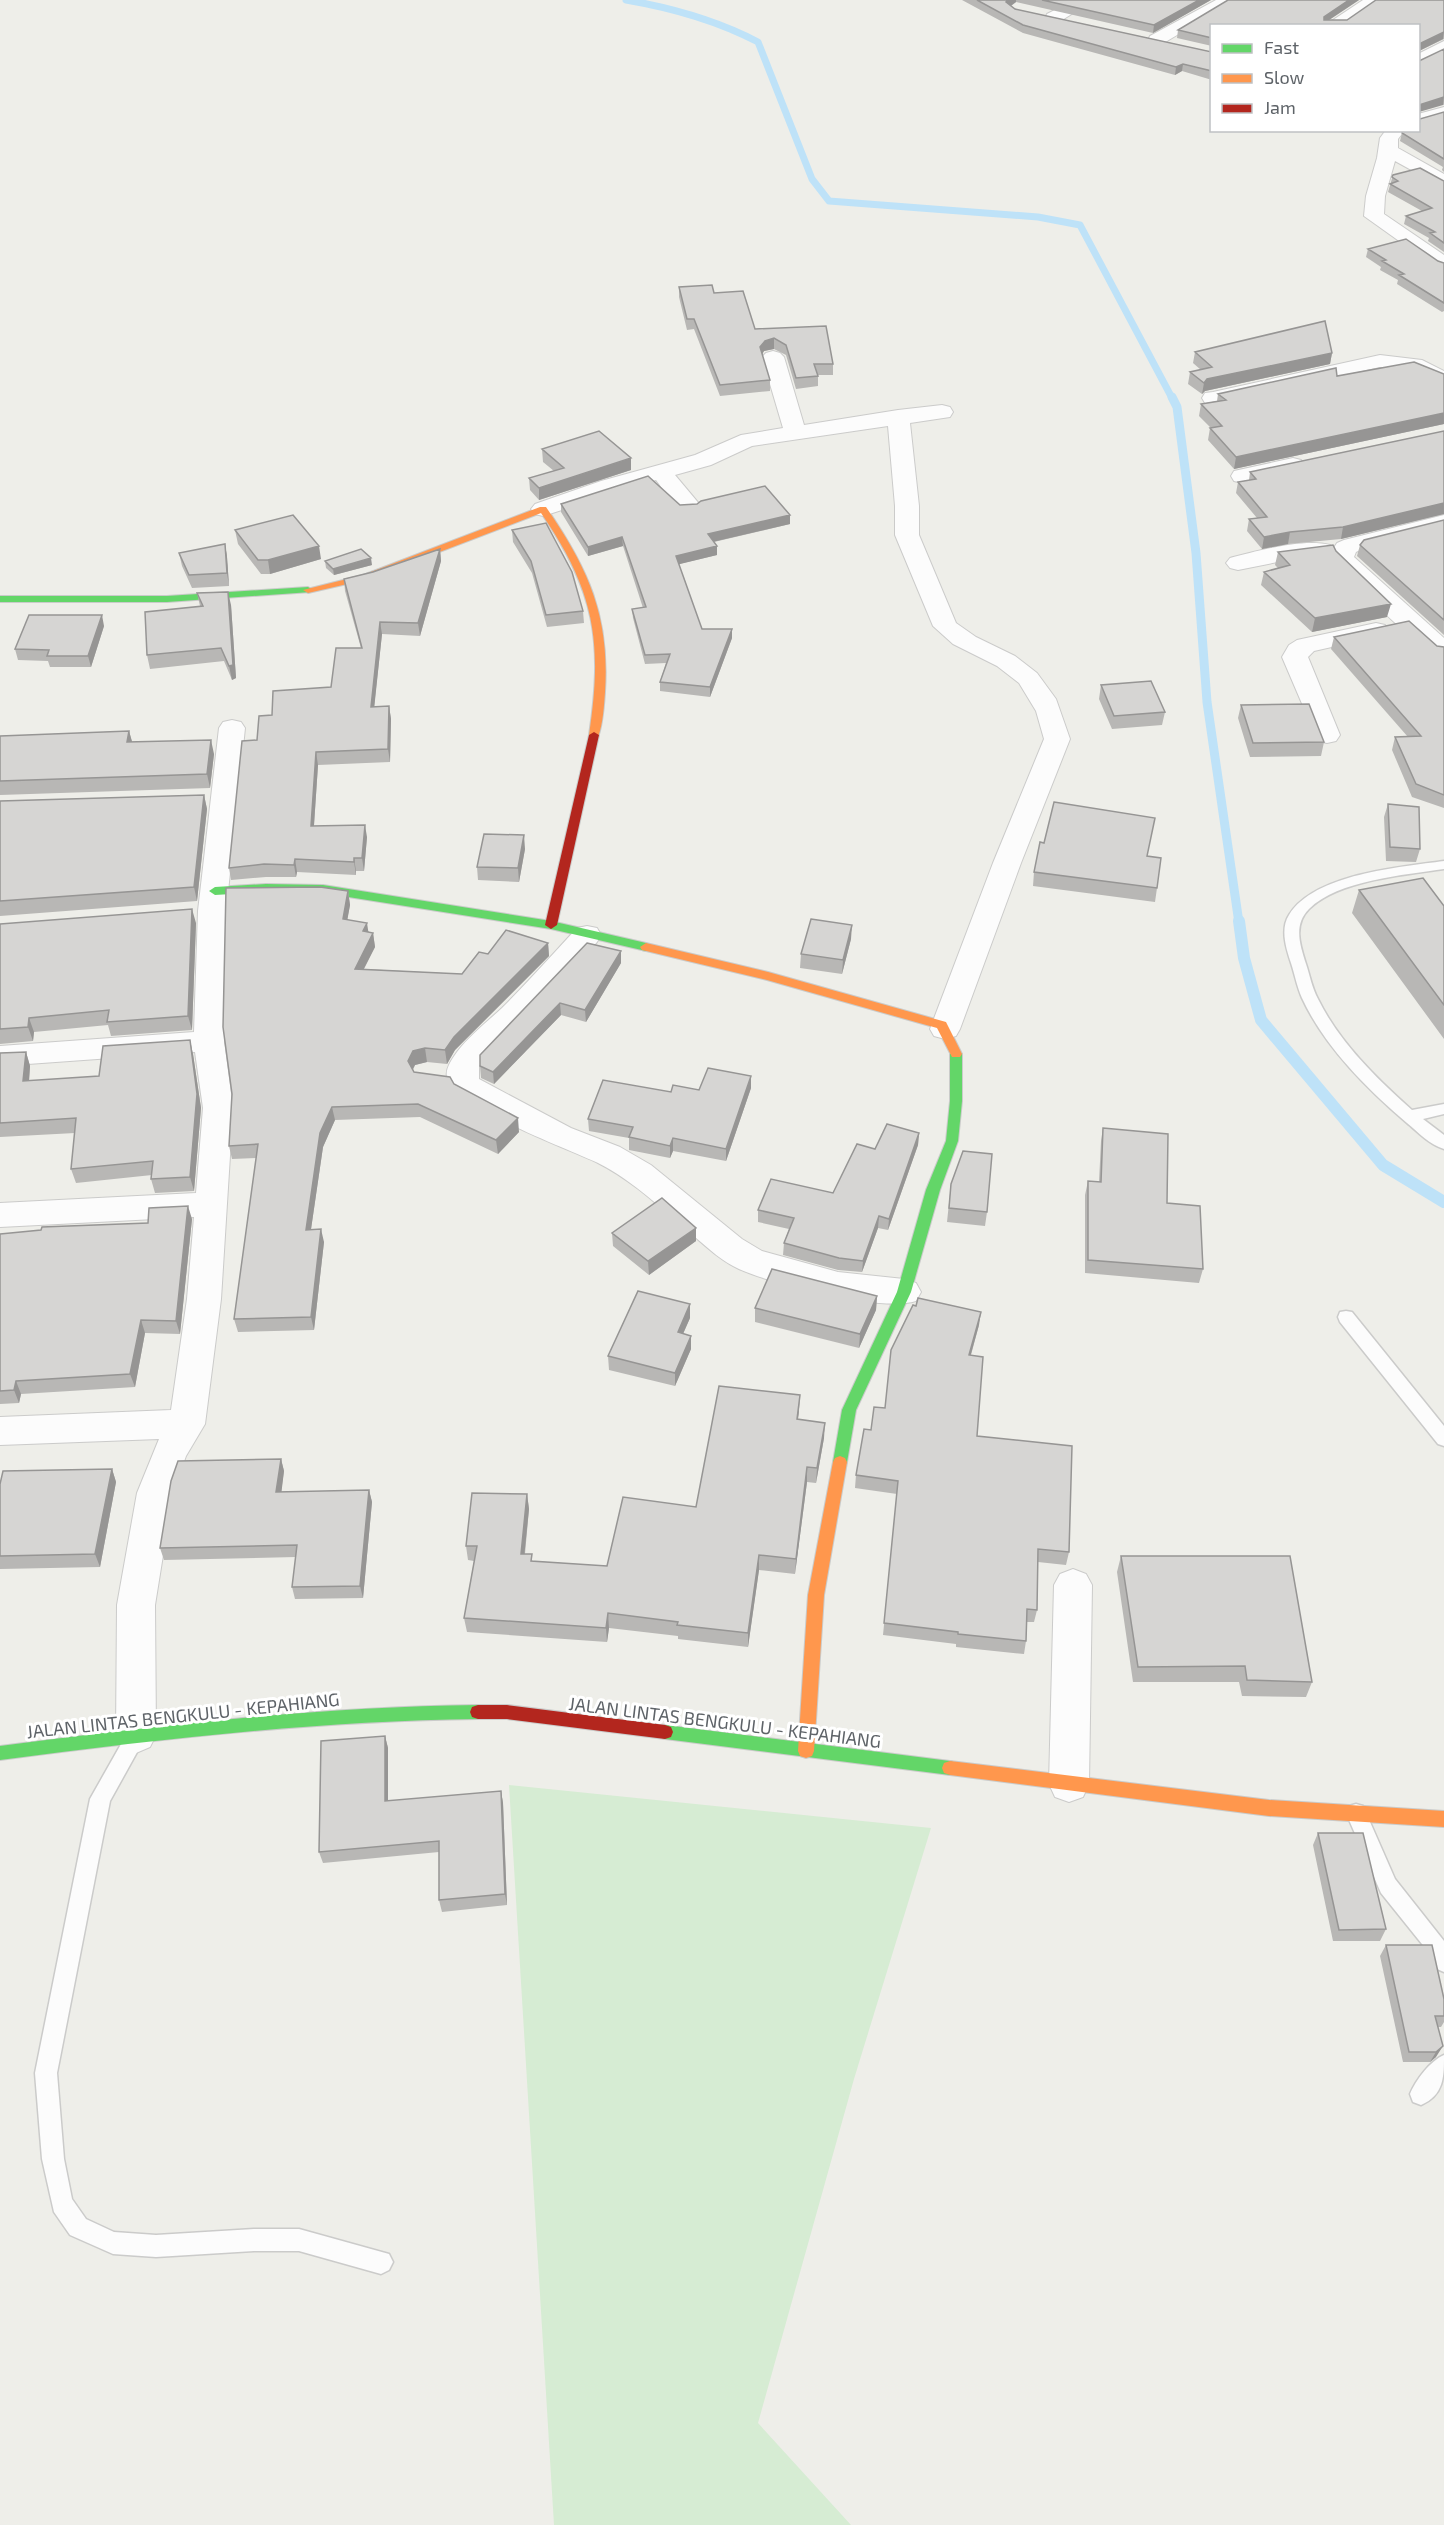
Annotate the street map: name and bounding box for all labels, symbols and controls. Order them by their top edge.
legend [1210,24,1420,132]
text: Fast [1264,36,1299,58]
text: Slow [1264,66,1305,88]
text: Jam [1264,96,1296,118]
street label: JALAN LINTAS BENGKULU - KEPAHIANG [25,1688,341,1742]
street label: JALAN LINTAS BENGKULU - KEPAHIANG [568,1692,882,1752]

